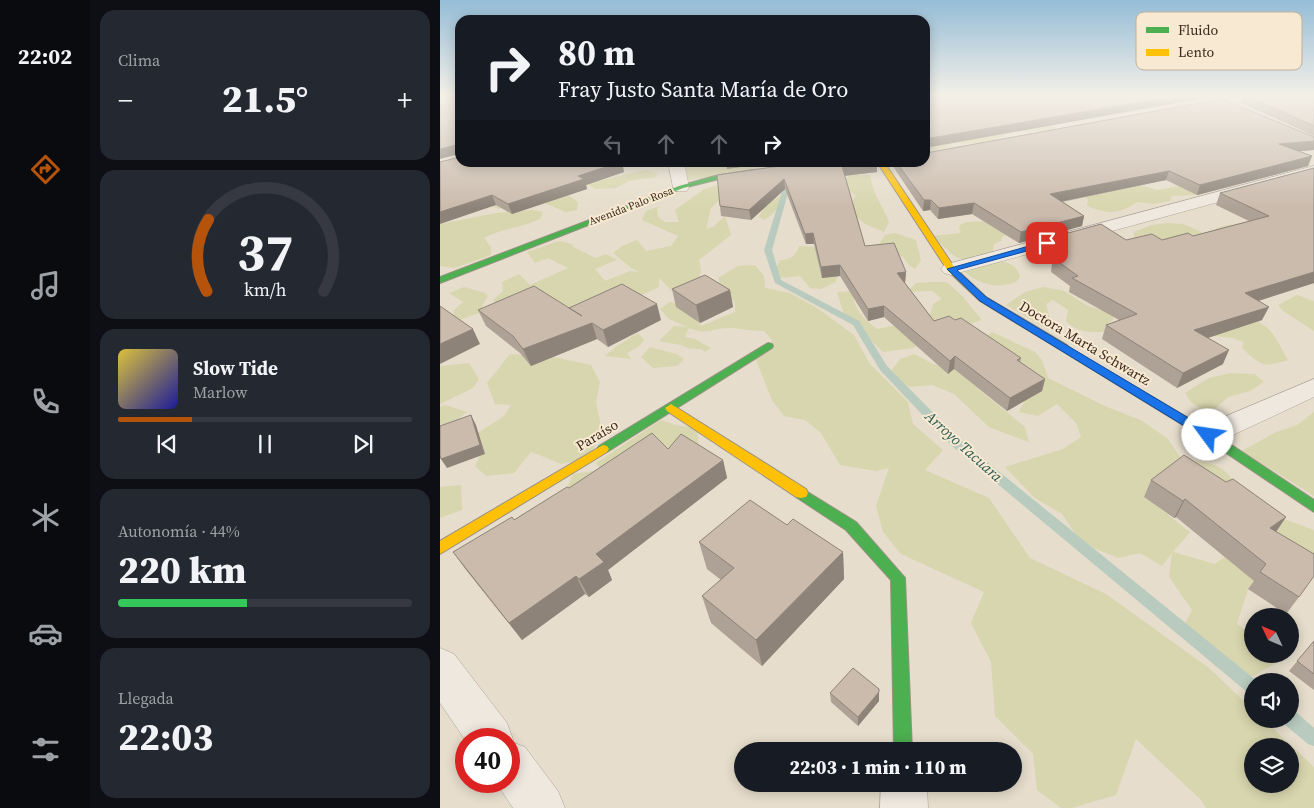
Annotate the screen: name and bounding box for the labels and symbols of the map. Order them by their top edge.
legend [1136,12,1302,70]
text: Fluido [1178,20,1218,40]
text: Lento [1178,42,1214,62]
street label: Avenida Palo Rosa [587,183,676,229]
pin [1026,222,1068,264]
street label: Doctora Marta Schwartz [1016,296,1155,390]
water label: Arroyo Tacuara [920,405,1007,487]
position arrow [1181,408,1233,460]
street label: Paraíso [572,414,622,455]
north arrow [1244,608,1299,662]
speed limit sign: 40 [455,728,520,793]

